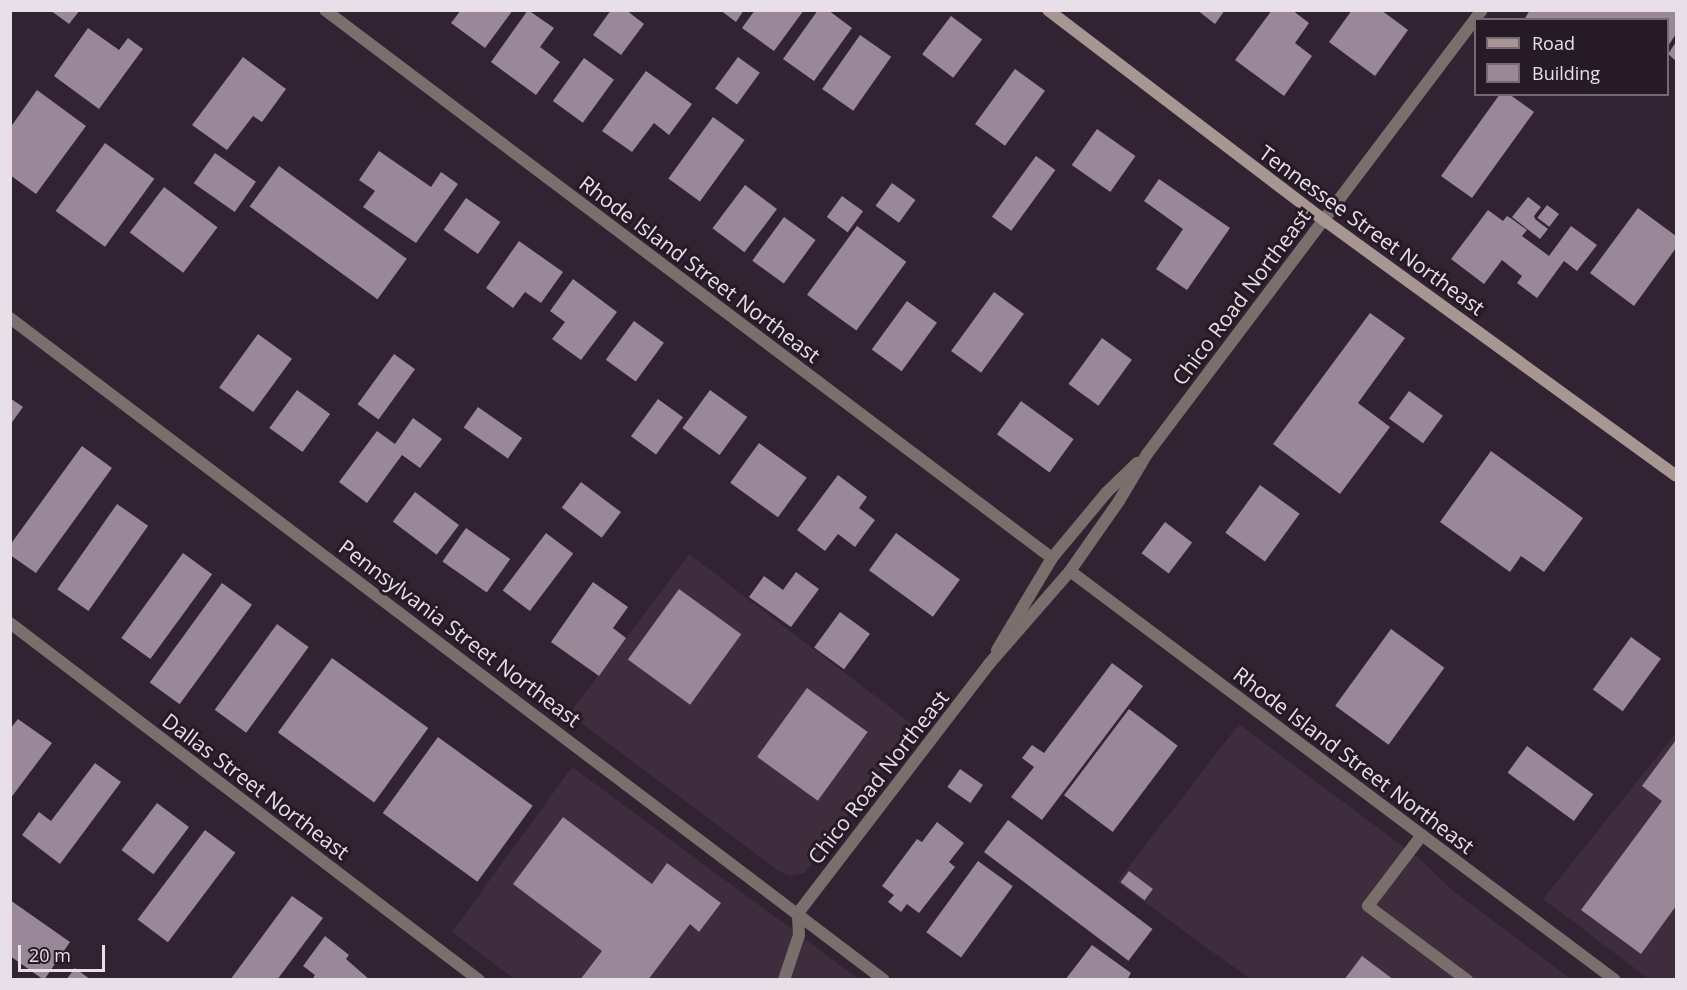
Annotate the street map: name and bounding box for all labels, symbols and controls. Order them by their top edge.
legend [1474,18,1669,96]
text: Road [1532,31,1575,55]
text: Building [1532,61,1600,85]
street label: Tennessee Street Northeast [1254,140,1490,320]
street label: Rhode Island Street Northeast [575,170,825,368]
street label: Chico Road Northeast [1167,204,1315,390]
street label: Pennsylvania Street Northeast [334,534,586,732]
street label: Rhode Island Street Northeast [1229,661,1479,859]
street label: Chico Road Northeast [802,685,954,869]
street label: Dallas Street Northeast [158,708,354,864]
scale bar [21,933,108,971]
text: 20 m [29,943,71,967]

